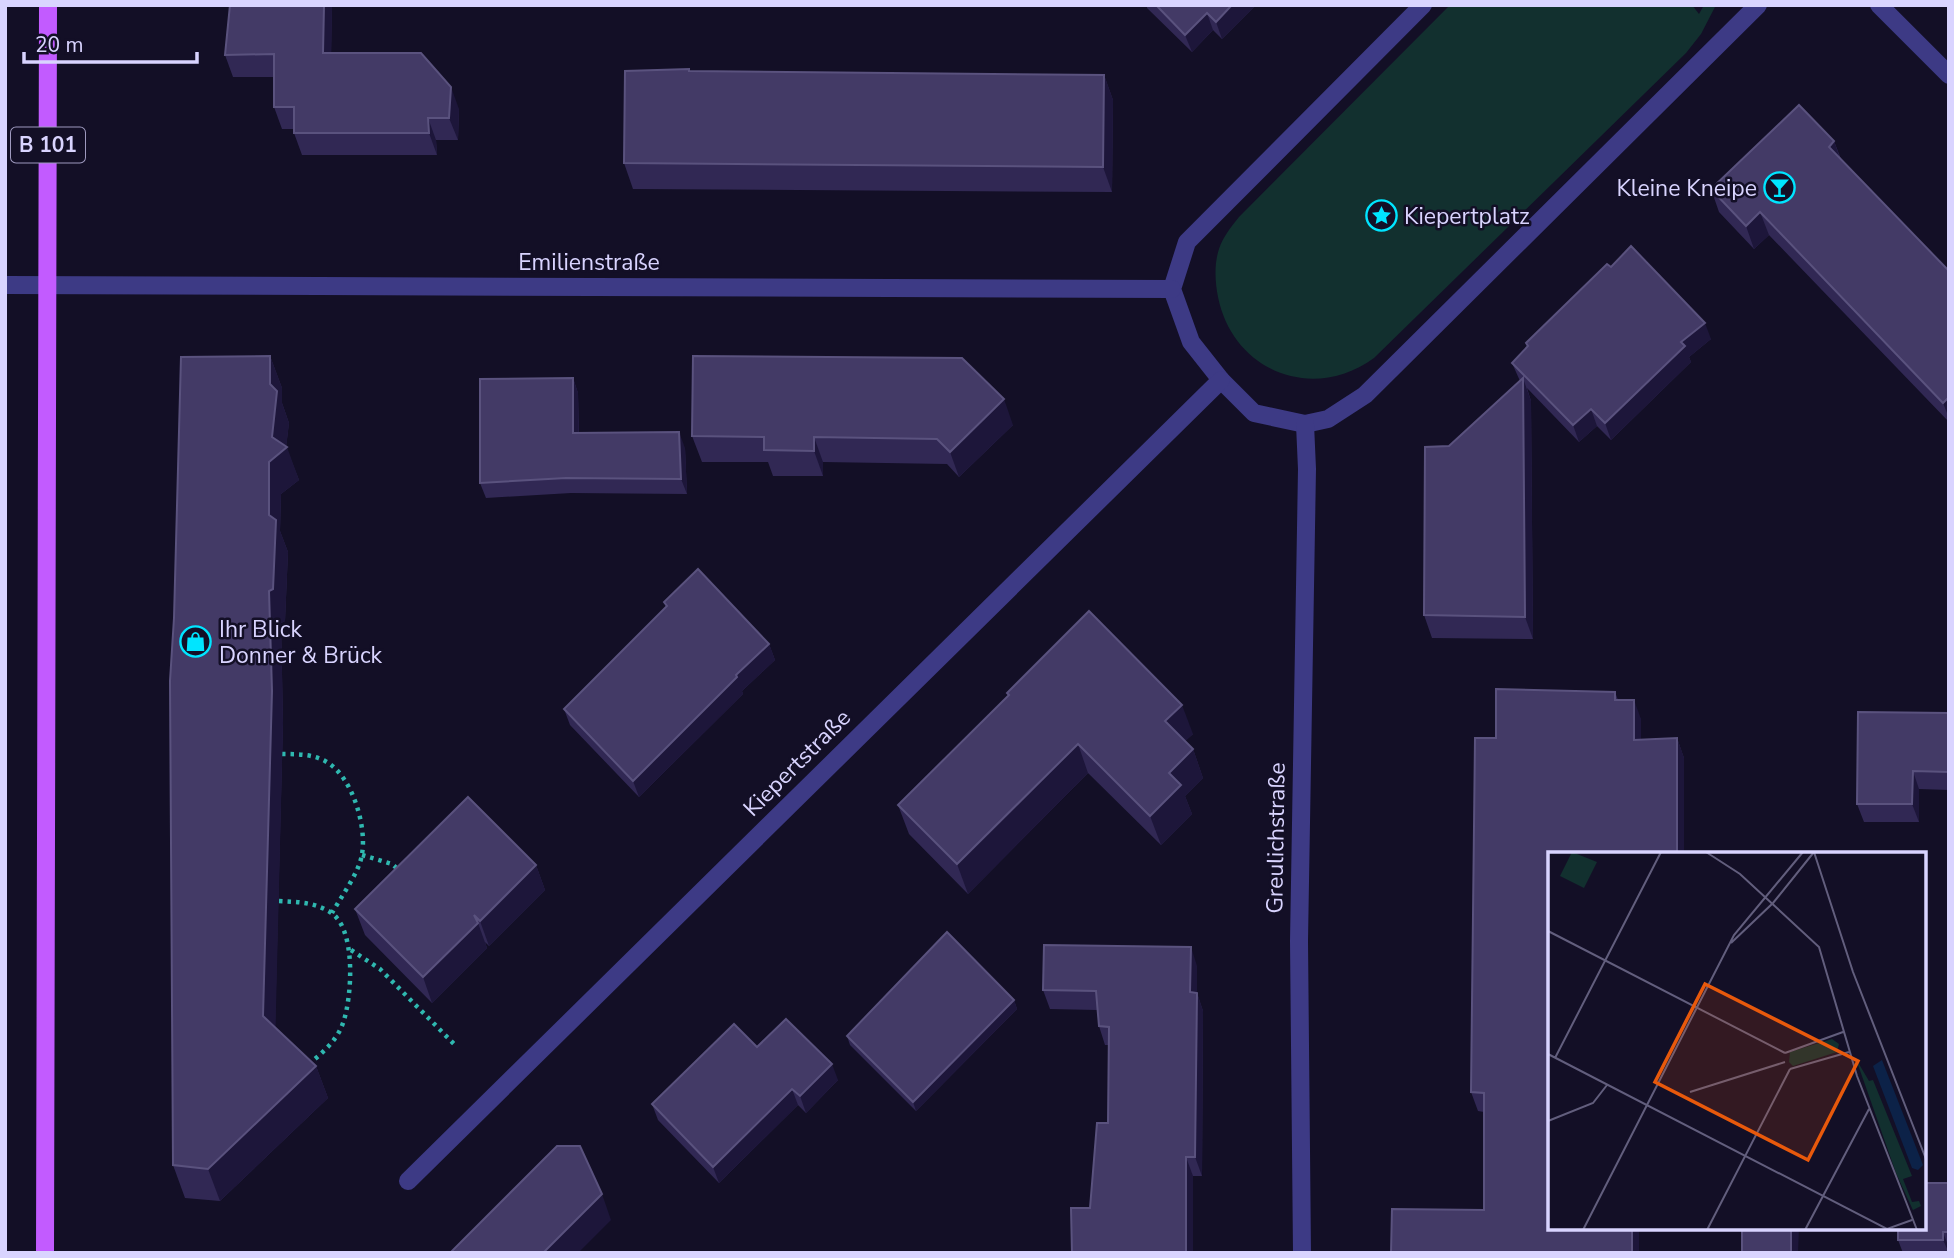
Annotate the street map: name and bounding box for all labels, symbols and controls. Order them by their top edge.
scale bar [24,21,198,65]
text: 20 m [35,31,84,59]
road number: B 101 [11,128,85,162]
bar icon: Kleine Kneipe [1763,171,1797,205]
place label: Kleine Kneipe [1616,173,1757,204]
place icon: Kiepertplatz [1364,199,1398,233]
place label: Kiepertplatz [1404,201,1530,232]
street label: Emilienstraße [518,247,660,278]
place label: Ihr Blick Donner & Brück [219,614,383,671]
shop icon: Ihr Blick Donner & Brück [179,625,213,659]
street label: Kiepertstraße [736,702,858,824]
street label: Greulichstraße [1259,762,1293,914]
inset map [1548,852,1926,1230]

